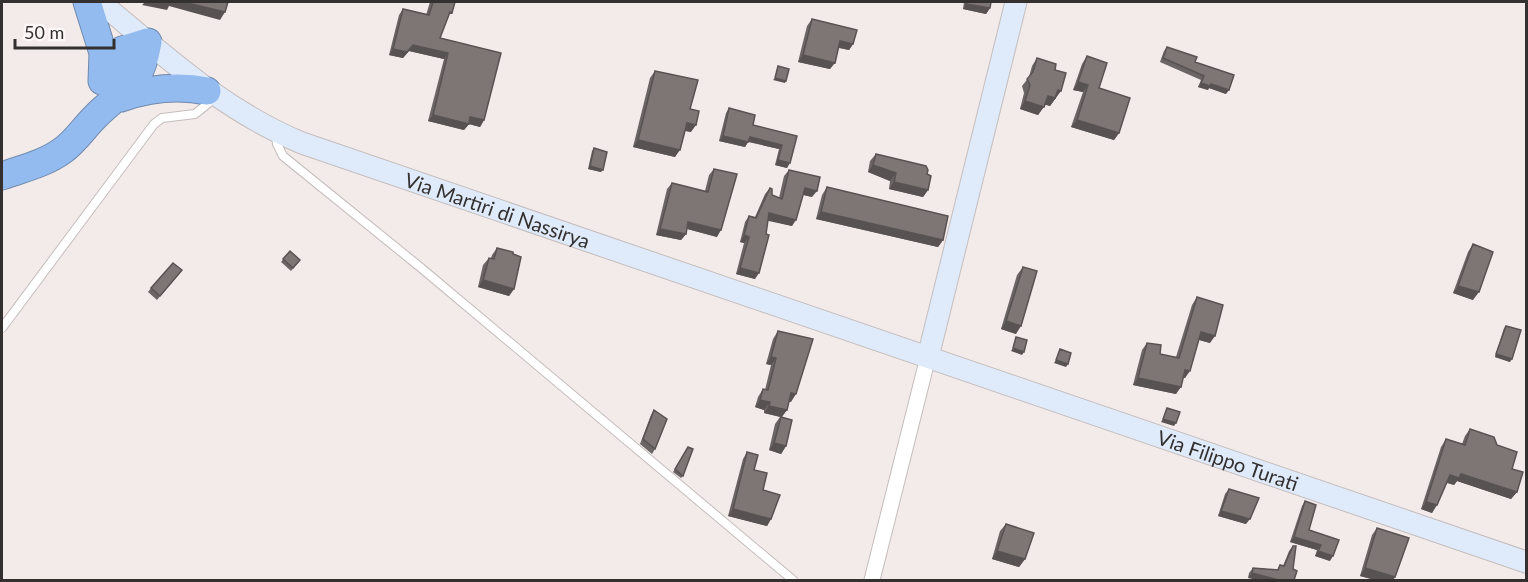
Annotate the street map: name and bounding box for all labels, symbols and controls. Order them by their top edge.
scale bar [15,12,114,50]
text: 50 m [24,21,64,43]
street label: Via Martiri di Nassirya [402,167,593,253]
street label: Via Filippo Turati [1154,425,1302,495]

